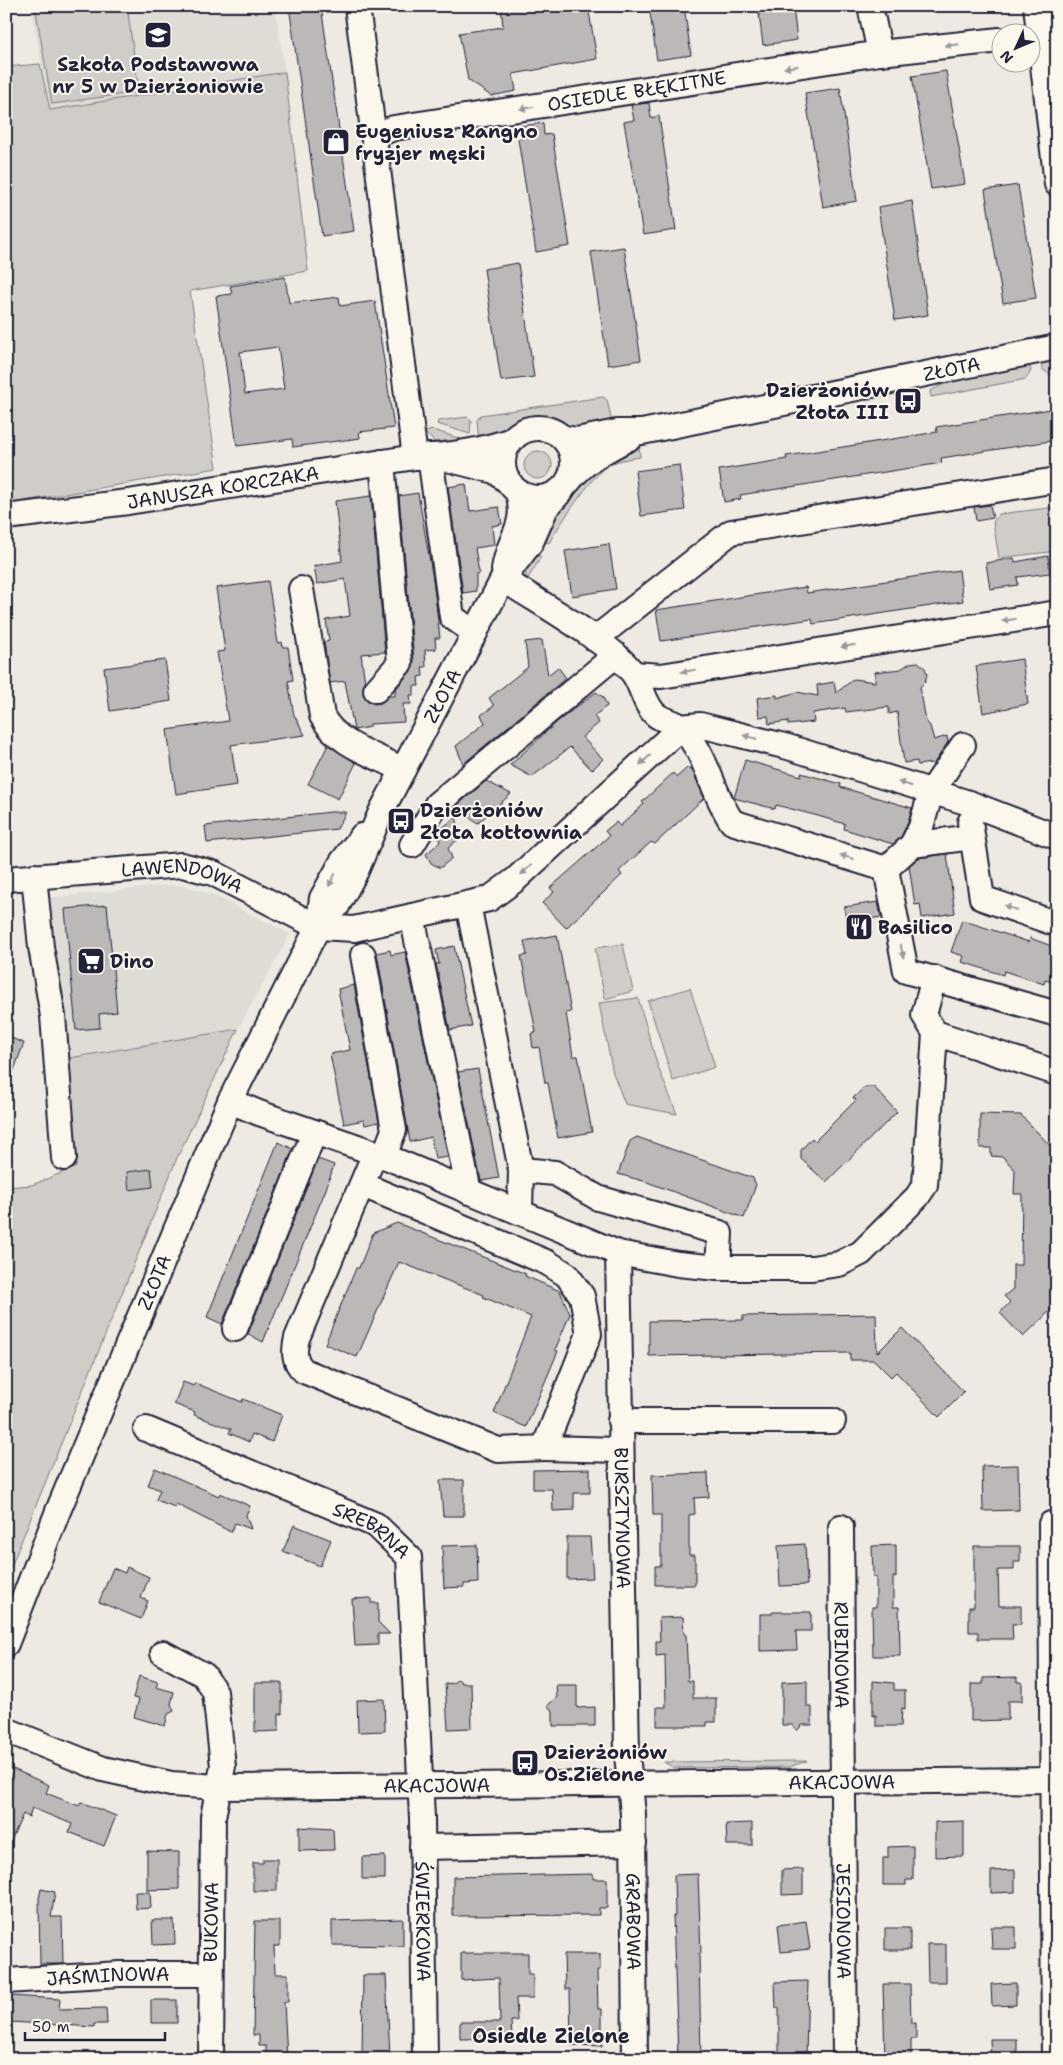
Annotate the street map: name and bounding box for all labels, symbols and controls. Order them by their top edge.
school or university icon: Szkoła Podstawowa nr 5 w Dzierżoniowie [143,20,173,50]
north arrow [990,22,1040,72]
one-way arrow [944,41,960,49]
text: N [996,47,1017,67]
place label: Szkoła Podstawowa nr 5 w Dzierżoniowie [52,52,264,99]
one-way arrow [783,63,799,71]
street label: OSIEDLE BŁĘKITNE [545,64,728,117]
one-way arrow [518,104,534,112]
place label: Eugeniusz Rangno fryzjer męski [355,119,538,166]
shop icon: Eugeniusz Rangno fryzjer męski [321,127,351,157]
street label: ZŁOTA [921,350,983,387]
place label: Dzierżoniów Złota III [766,378,890,425]
bus stop icon: Dzierżoniów Złota III [893,386,923,416]
street label: JANUSZA KORCZAKA [125,460,321,514]
one-way arrow [1000,617,1016,625]
one-way arrow [840,642,856,650]
street label: ZŁOTA [417,664,467,727]
one-way arrow [679,668,695,676]
one-way arrow [742,733,757,741]
one-way arrow [640,754,652,766]
one-way arrow [898,779,913,787]
place label: Dzierżoniów Złota kotłownia [420,798,582,845]
bus stop icon: Dzierżoniów Złota kotłownia [386,806,416,836]
street label: LAWENDOWA [120,852,247,899]
one-way arrow [839,852,854,860]
one-way arrow [520,864,532,876]
one-way arrow [328,873,336,887]
one-way arrow [1003,904,1018,911]
restaurant icon: Basilico [844,912,874,942]
place label: Basilico [878,915,953,940]
one-way arrow [899,944,907,960]
supermarket icon: Dino [76,946,106,976]
place label: Dino [110,949,154,974]
street label: ZŁOTA [131,1250,177,1314]
street label: BURSZTYNOWA [609,1447,637,1589]
street label: SREBRNA [329,1496,416,1564]
street label: RUBINOWA [829,1601,855,1709]
place label: Dzierżoniów Os.Zielone [544,1740,668,1787]
bus stop icon: Dzierżoniów Os.Zielone [510,1748,540,1778]
street label: AKACJOWA [788,1769,896,1795]
street label: AKACJOWA [383,1772,491,1798]
street label: ŚWIERKOWA [410,1861,437,1982]
street label: JESIONOWA [831,1863,857,1979]
street label: GRABOWA [621,1873,647,1971]
street label: BUKOWA [198,1881,224,1962]
street label: JAŚMINOWA [45,1961,170,1991]
scale bar [25,2010,165,2042]
text: 50 m [32,2017,70,2037]
district label: Osiedle Zielone [472,2023,630,2049]

